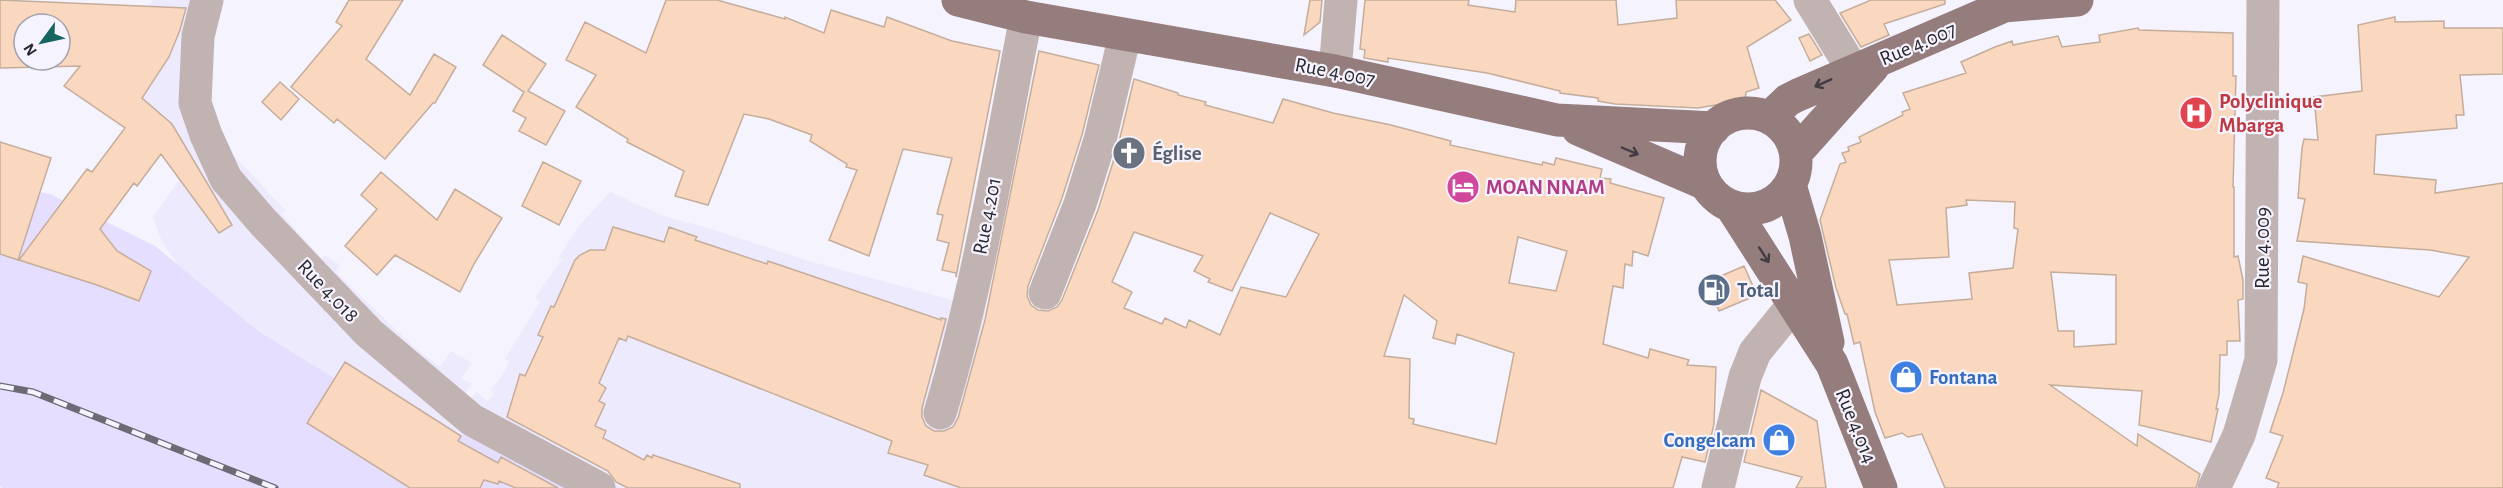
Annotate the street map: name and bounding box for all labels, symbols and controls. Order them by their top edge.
north arrow [12,12,72,72]
street label: Rue 4.007 [1877,18,1960,69]
text: N [21,41,40,59]
street label: Rue 4.007 [1293,54,1377,90]
one-way arrow [1814,79,1832,90]
place label: Polyclinique Mbarga [2219,91,2322,136]
hospital icon: Polyclinique Mbarga [2178,95,2214,131]
church icon: Église [1111,135,1147,171]
place label: Église [1152,140,1202,164]
one-way arrow [1620,146,1639,157]
hotel icon: MOAN NNAM [1445,169,1481,205]
street label: Rue 4.201 [969,176,1005,256]
place label: MOAN NNAM [1486,177,1605,198]
street label: Rue 4.009 [2252,207,2273,289]
one-way arrow [1757,247,1770,264]
street label: Rue 4.018 [293,256,363,326]
fuel station icon: Total [1696,272,1732,308]
place label: Total [1737,280,1779,301]
shop icon: Fontana [1888,359,1924,395]
place label: Fontana [1929,367,1998,388]
street label: Rue 4.014 [1832,386,1880,466]
shop icon: Congelcam [1761,422,1797,458]
place label: Congelcam [1664,430,1756,451]

